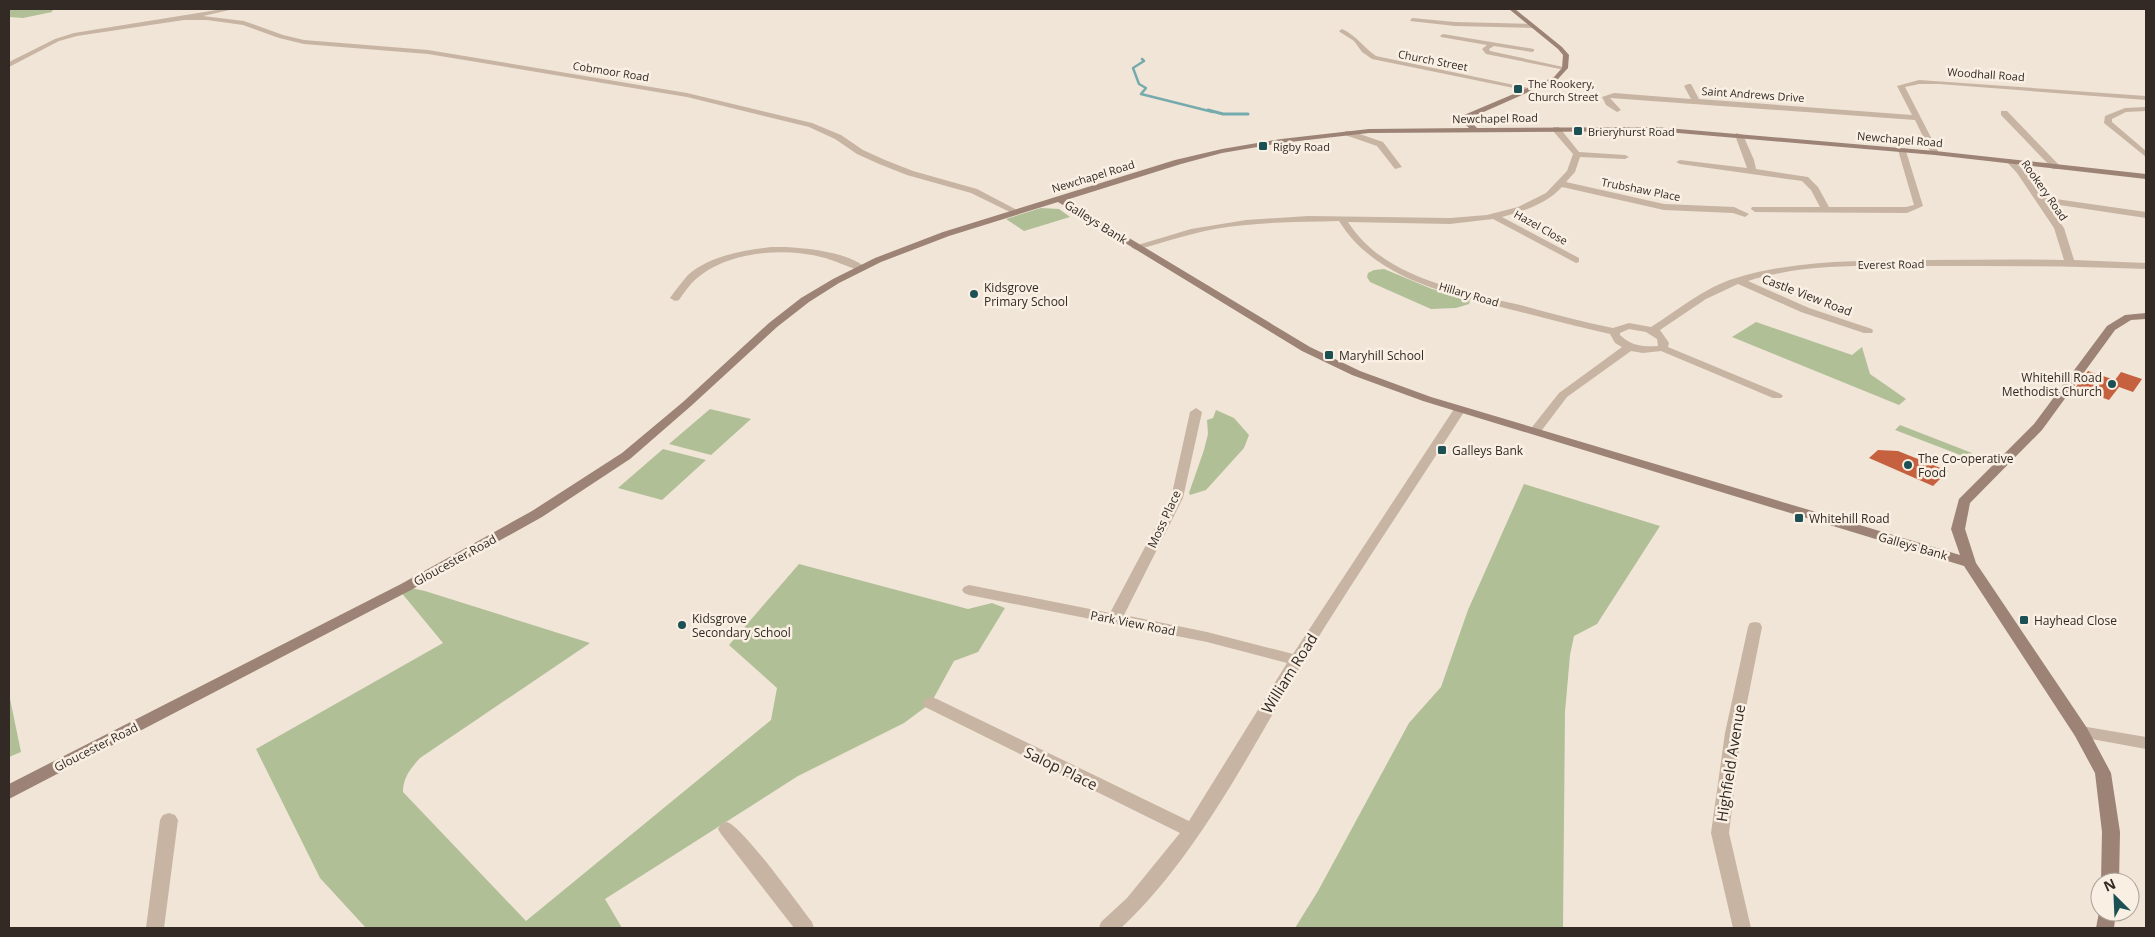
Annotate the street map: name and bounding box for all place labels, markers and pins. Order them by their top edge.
place label: The Rookery, Church Street [1528,76,1599,104]
marker: The Rookery, Church Street [1512,83,1524,95]
place label: Brieryhurst Road [1588,124,1675,139]
marker: Brieryhurst Road [1572,125,1584,137]
place label: Rigby Road [1273,139,1330,154]
marker: Rigby Road [1257,140,1269,152]
place label: Kidsgrove Primary School [984,279,1068,310]
marker: Kidsgrove Primary School [968,288,980,300]
place label: Maryhill School [1339,347,1424,364]
marker: Maryhill School [1323,349,1335,361]
place label: Whitehill Road Methodist Church [2002,369,2102,400]
marker: Whitehill Road Methodist Church [2106,378,2118,390]
place label: Galleys Bank [1452,442,1524,459]
marker: Galleys Bank [1436,444,1448,456]
place label: The Co-operative Food [1918,450,2014,481]
marker: The Co-operative Food [1902,459,1914,471]
place label: Whitehill Road [1809,510,1890,527]
marker: Whitehill Road [1793,512,1805,524]
place label: Kidsgrove Secondary School [692,610,791,641]
place label: Hayhead Close [2034,612,2117,629]
marker: Hayhead Close [2018,614,2030,626]
marker: Kidsgrove Secondary School [676,619,688,631]

